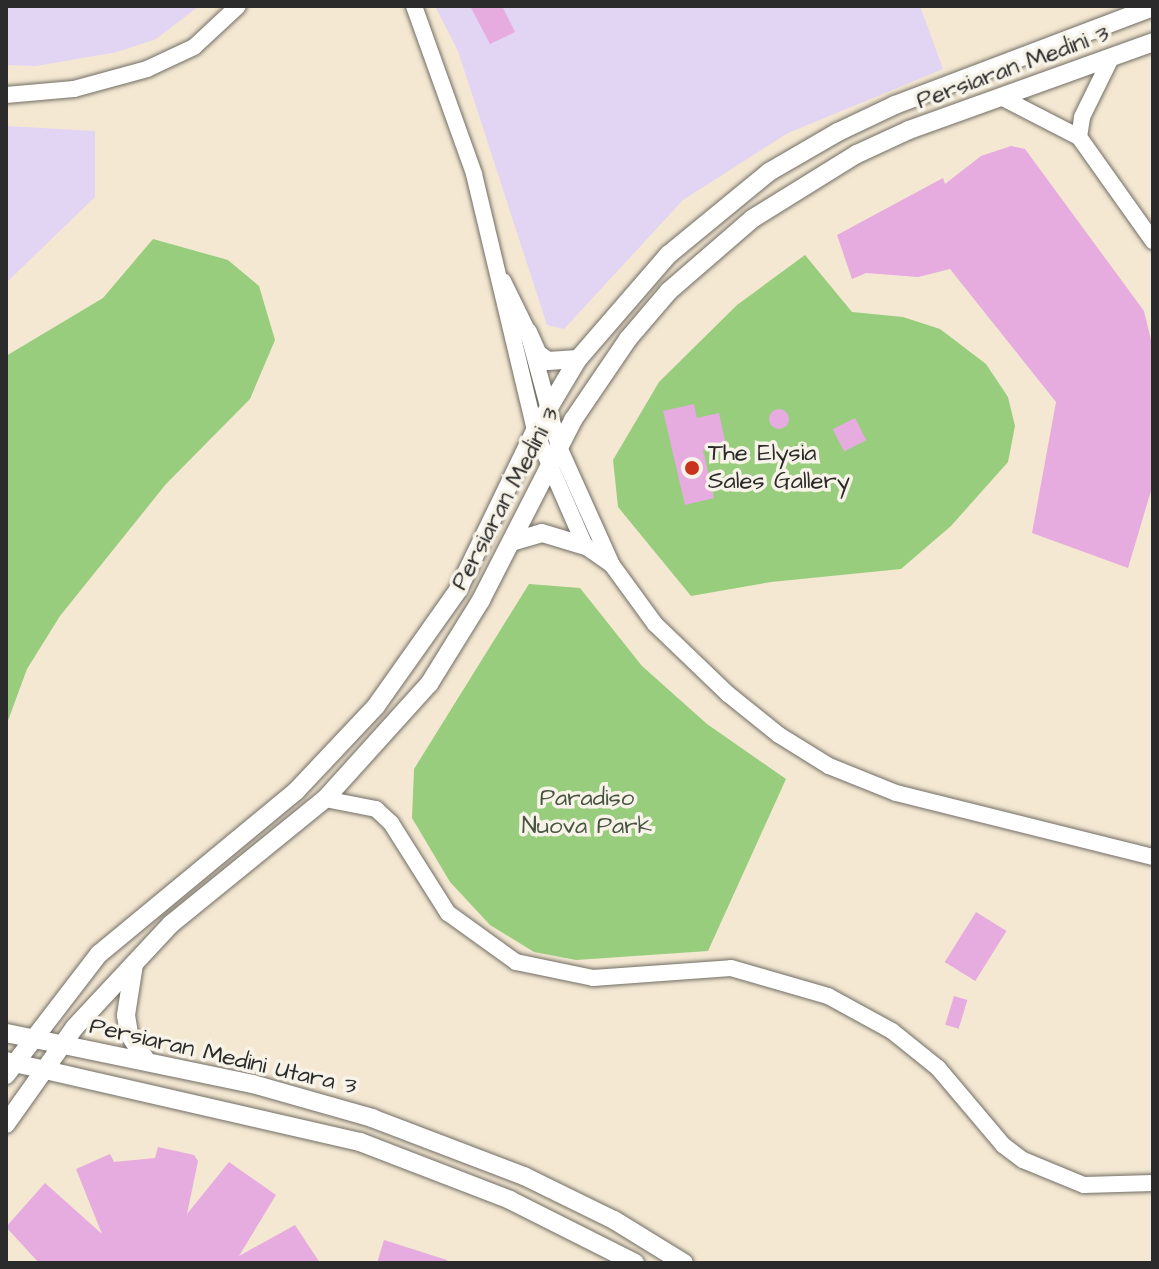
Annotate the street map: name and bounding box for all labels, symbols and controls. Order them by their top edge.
street label: Persiaran Medini 3 [913,20,1113,116]
street label: Persiaran Medini 3 [446,403,566,595]
place label: The Elysia Sales Gallery [708,440,850,496]
marker: The Elysia Sales Gallery [683,459,701,477]
park label: Paradiso Nuova Park [522,785,652,841]
street label: Persiaran Medini Utara 3 [87,1012,359,1102]

